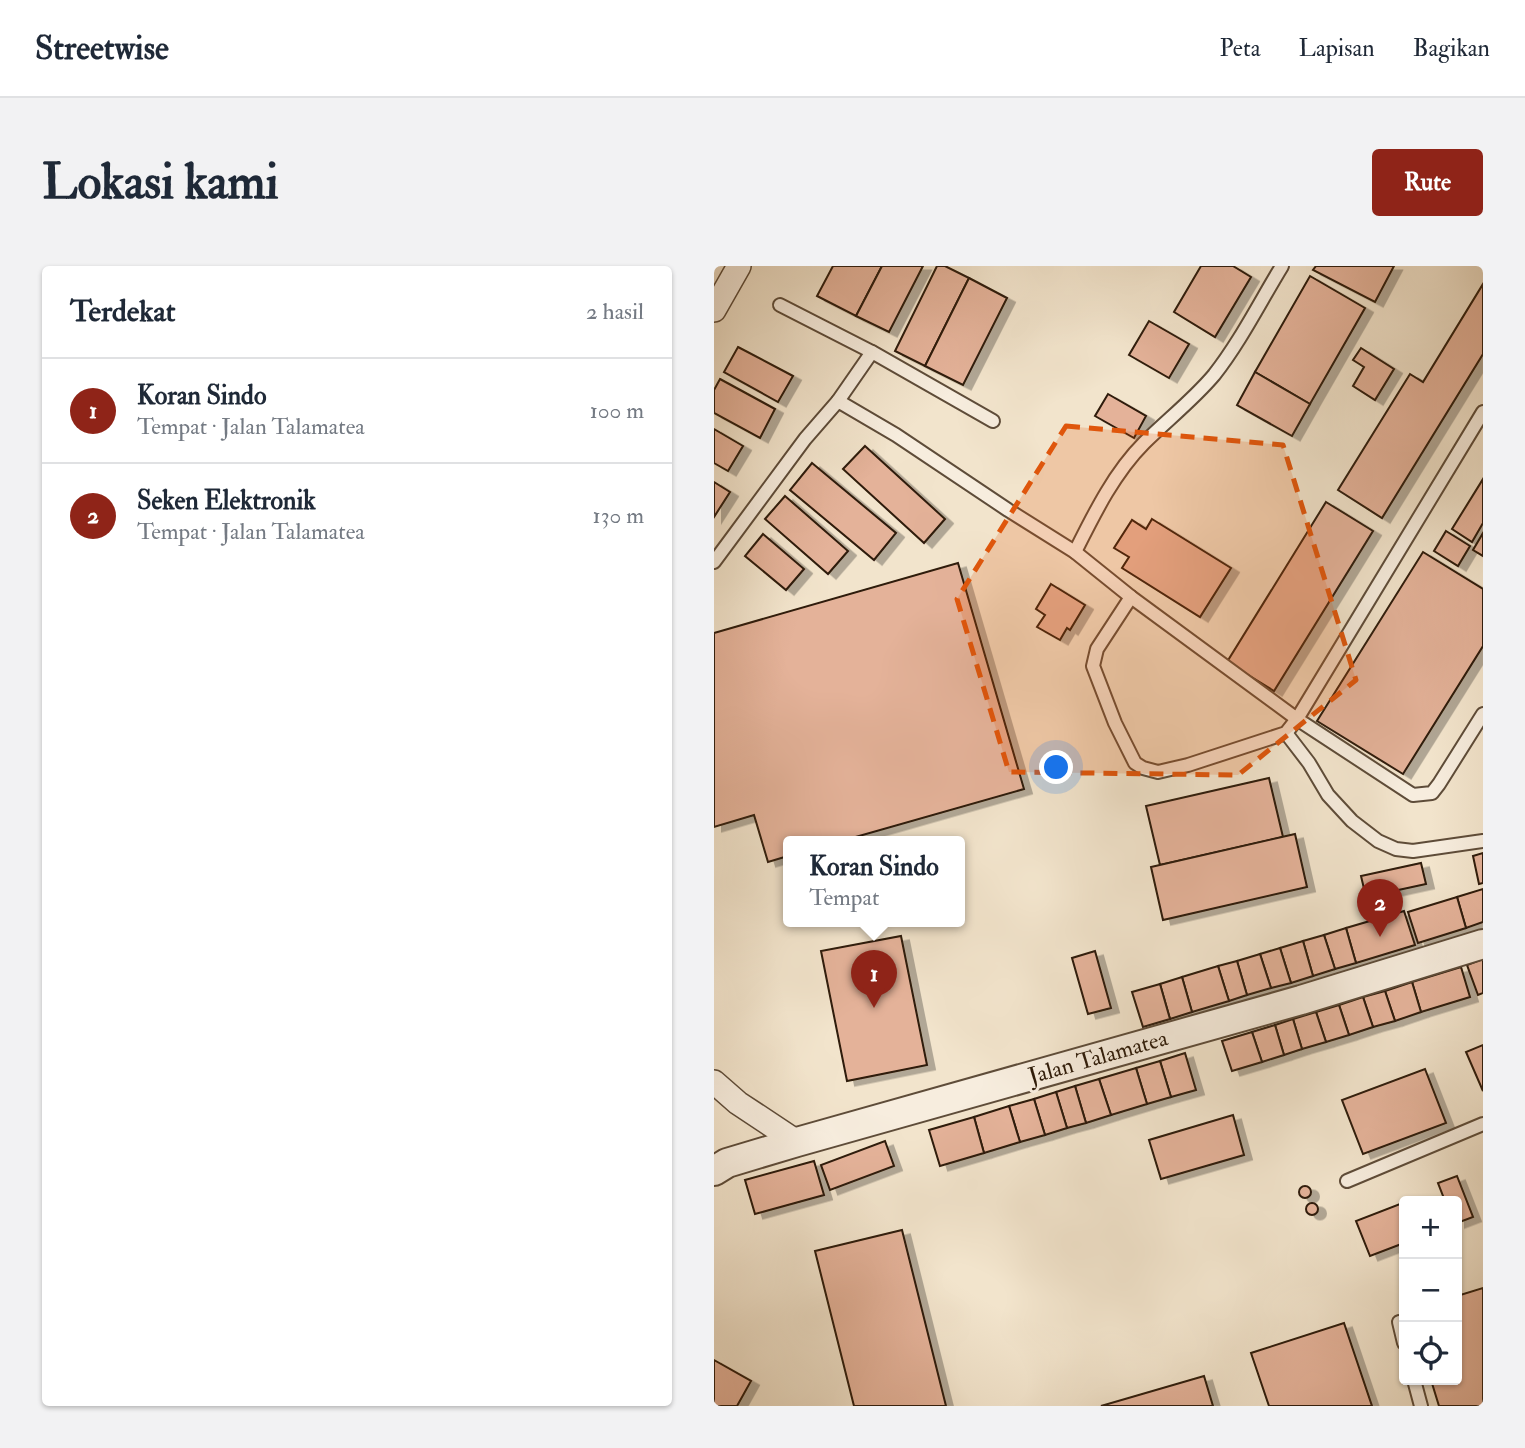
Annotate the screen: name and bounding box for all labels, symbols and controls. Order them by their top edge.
text: Streetwise [35,28,169,69]
text: Peta [1219,33,1261,64]
text: Lapisan [1299,33,1375,64]
text: Bagikan [1413,33,1490,64]
button: Rute [1372,149,1483,216]
text: Lokasi kami [42,152,279,213]
text: Terdekat [70,293,175,330]
text: 2 hasil [586,297,644,326]
text: Koran Sindo [137,380,266,412]
text: 1 [89,396,97,425]
text: 100 m [590,396,644,425]
text: Tempat · Jalan Talamatea [137,412,365,441]
text: Seken Elektronik [137,485,316,517]
text: 2 [87,501,99,530]
text: 130 m [592,501,644,530]
text: Tempat · Jalan Talamatea [137,517,365,546]
your location [1039,750,1073,784]
popup [783,836,965,927]
text: Koran Sindo [809,851,939,883]
pin: 2 [1357,879,1403,937]
text: Tempat [809,883,879,912]
pin: 1 [851,950,897,1008]
street label: Jalan Talamatea [1024,1023,1171,1091]
map controls [1399,1196,1462,1385]
button: + [1399,1196,1462,1259]
button: − [1399,1259,1462,1322]
button: locate [1399,1322,1462,1385]

